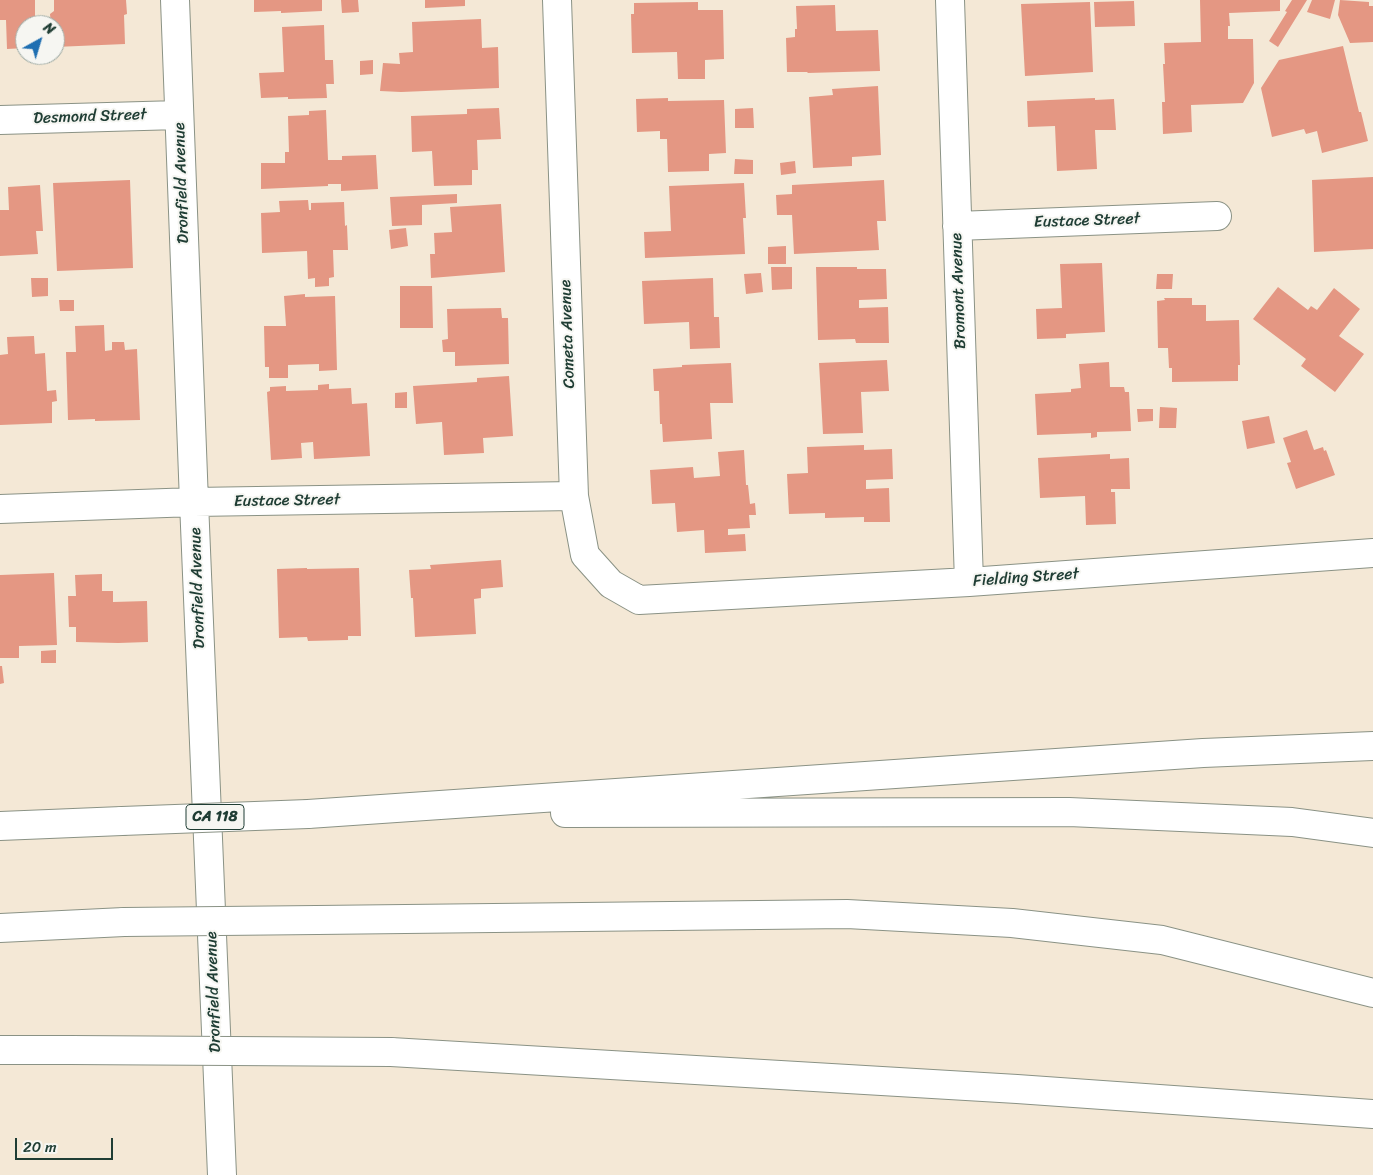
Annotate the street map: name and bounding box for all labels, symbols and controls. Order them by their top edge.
north arrow [15,15,65,65]
text: N [37,16,61,41]
street label: Desmond Street [33,105,147,129]
street label: Dronfield Avenue [170,122,194,244]
street label: Eustace Street [1034,210,1140,232]
street label: Bromont Avenue [947,233,971,349]
street label: Cometa Avenue [557,279,579,389]
street label: Eustace Street [234,490,340,512]
street label: Dronfield Avenue [186,527,210,649]
street label: Fielding Street [972,565,1080,591]
road number: CA 118 [186,804,244,830]
street label: Dronfield Avenue [202,931,226,1053]
scale bar [18,1128,115,1160]
text: 20 m [23,1134,57,1160]

